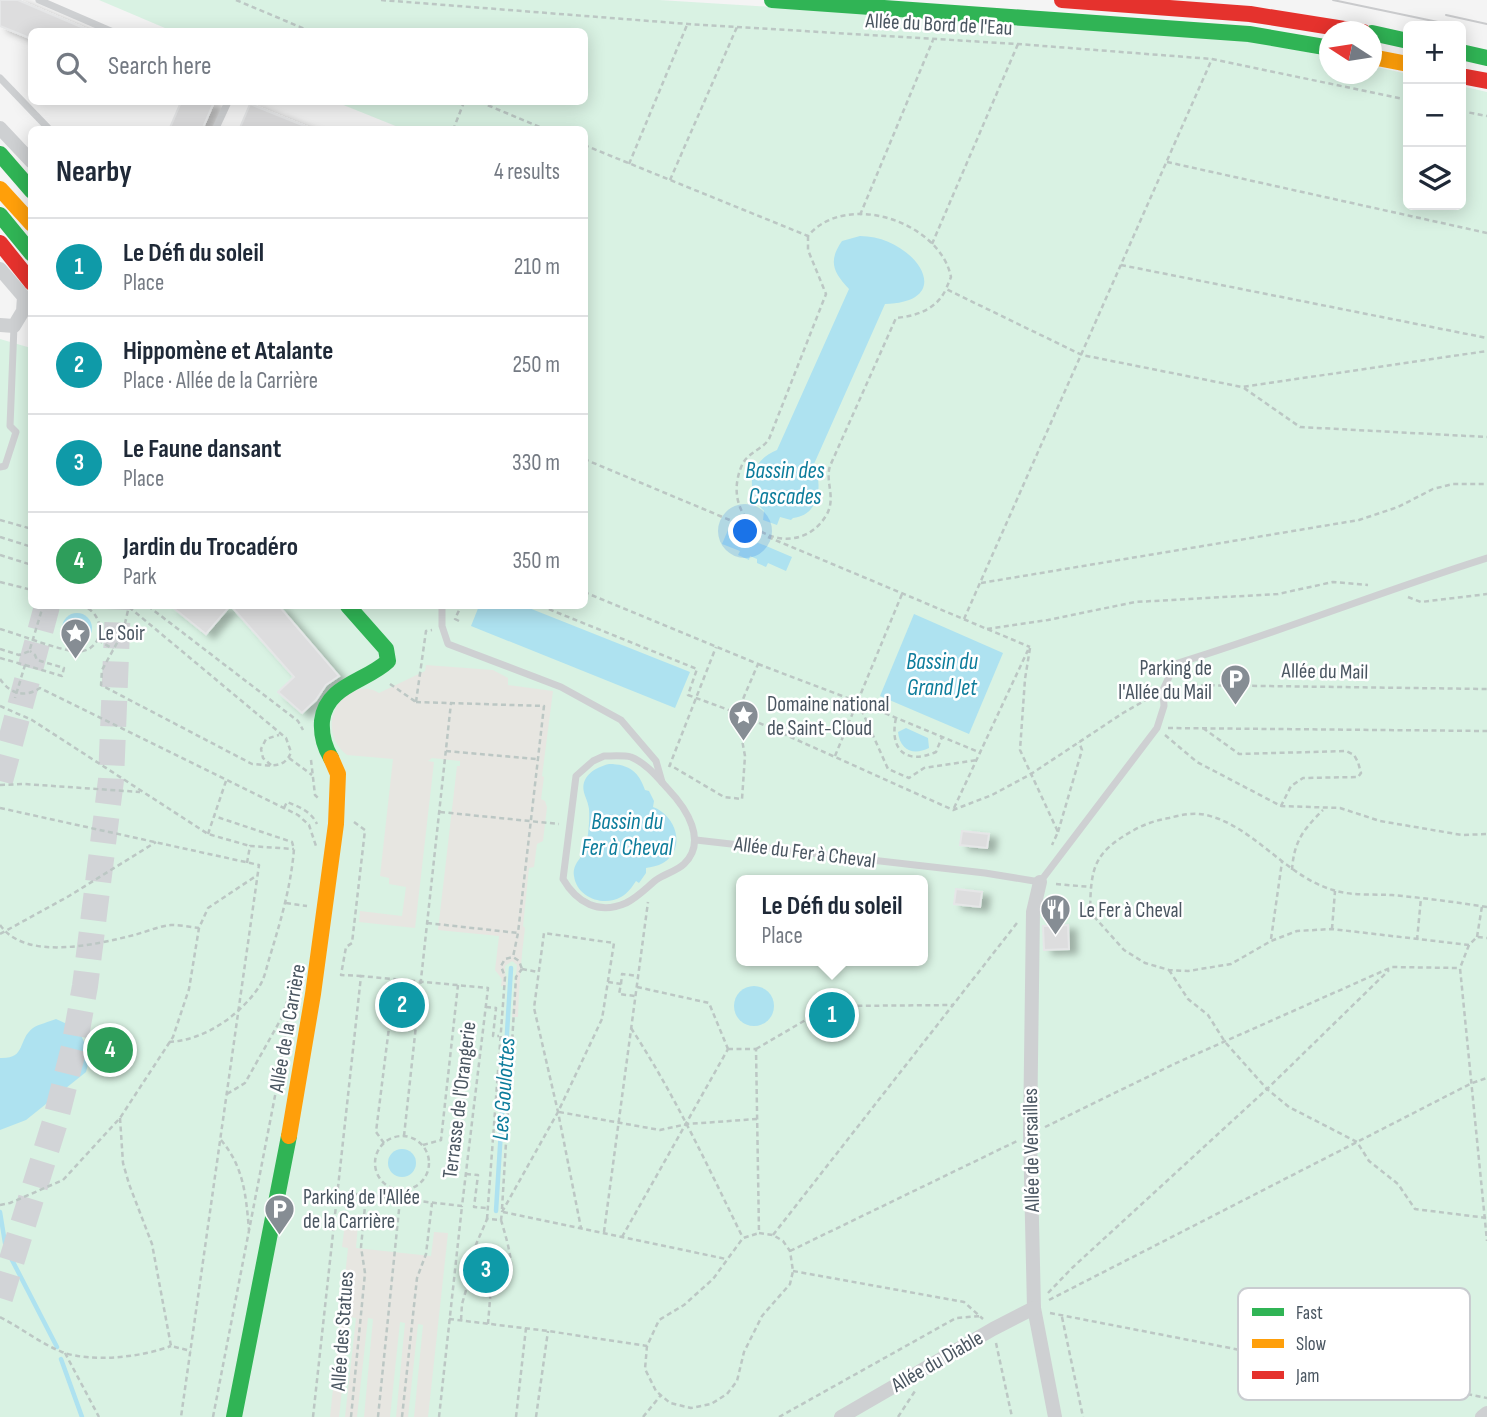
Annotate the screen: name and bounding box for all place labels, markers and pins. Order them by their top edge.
place icon: Le Soir [58,616,92,660]
place label: Le Soir [98,621,145,646]
place label: Parking de l'Allée du Mail [1118,656,1212,705]
parking icon: Parking de l'Allée du Mail [1218,663,1252,707]
place label: Domaine national de Saint-Cloud [767,692,889,741]
place icon: Domaine national de Saint-Cloud [727,699,761,743]
restaurant icon: Le Fer à Cheval [1039,893,1073,937]
place label: Le Fer à Cheval [1079,898,1183,923]
pin: 2 [379,979,425,1031]
pin: 1 [809,989,855,1041]
pin: 4 [87,1024,133,1076]
place label: Parking de l'Allée de la Carrière [303,1185,420,1234]
parking icon: Parking de l'Allée de la Carrière [263,1192,297,1236]
pin: 3 [463,1244,509,1296]

